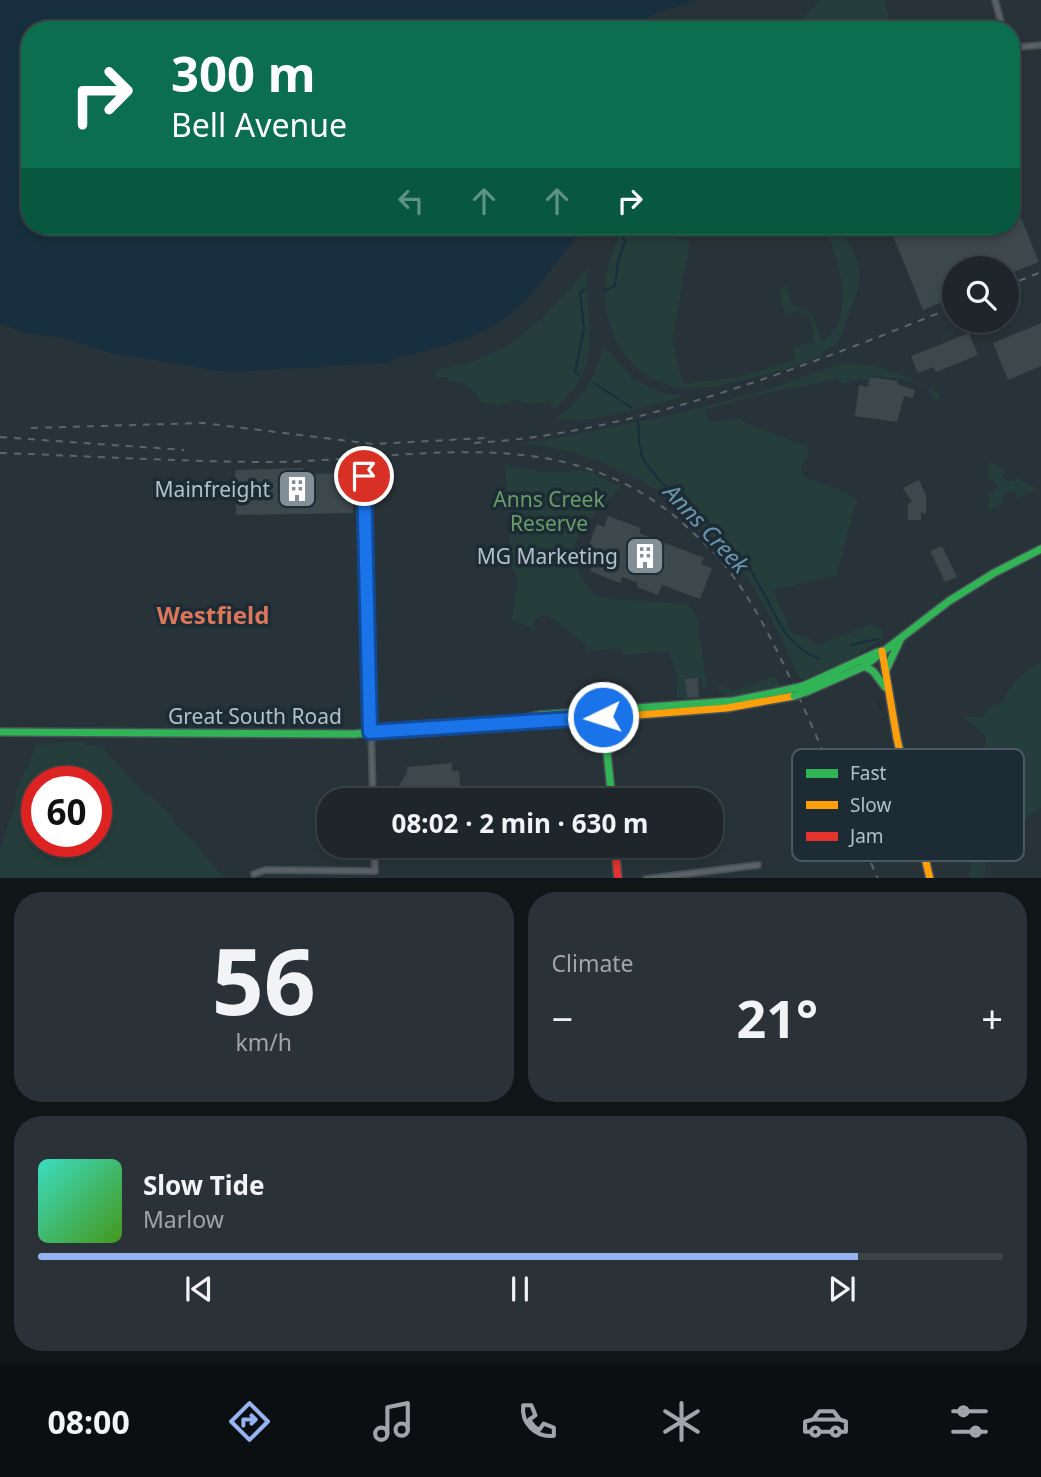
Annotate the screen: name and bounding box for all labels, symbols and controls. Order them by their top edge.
text: 300 m [171,40,316,106]
icon: right [56,49,147,140]
text: Bell Avenue [171,103,347,146]
icon: left [392,182,430,220]
icon: ahead [465,182,503,220]
icon: ahead [538,182,576,220]
icon: right [611,182,649,220]
map controls [942,256,1019,333]
button: search [942,256,1019,333]
pin [334,446,394,506]
icon: arrive [345,457,383,495]
building icon: Mainfreight [276,468,318,510]
place label: Mainfreight [155,475,270,503]
water label: Anns Creek [656,475,758,581]
park label: Anns Creek Reserve [493,485,605,537]
building icon: MG Marketing [624,535,666,577]
place label: MG Marketing [477,542,618,570]
district label: Westfield [157,598,269,631]
position arrow [566,680,640,754]
street label: Great South Road [168,702,342,730]
legend [792,749,1024,861]
text: Fast [850,760,887,786]
speed limit sign: 60 [21,766,112,857]
text: Slow [850,792,891,818]
text: 08:02 · 2 min · 630 m [392,805,648,841]
text: Jam [848,823,884,849]
text: 56 [212,918,316,1042]
text: Climate [552,947,634,979]
text: 21° [736,982,818,1053]
text: − [552,992,573,1044]
text: + [981,992,1003,1044]
text: km/h [235,1026,292,1058]
text: Slow Tide [143,1167,265,1203]
text: Marlow [143,1203,224,1235]
icon: previous [180,1270,218,1308]
icon: pause [501,1270,539,1308]
icon: next [823,1270,861,1308]
icon: directions [225,1397,274,1446]
icon: music [369,1397,418,1446]
icon: phone [513,1397,562,1446]
icon: climate [657,1397,706,1446]
icon: car [801,1397,850,1446]
icon: filters [945,1397,994,1446]
text: 08:00 [47,1400,130,1443]

